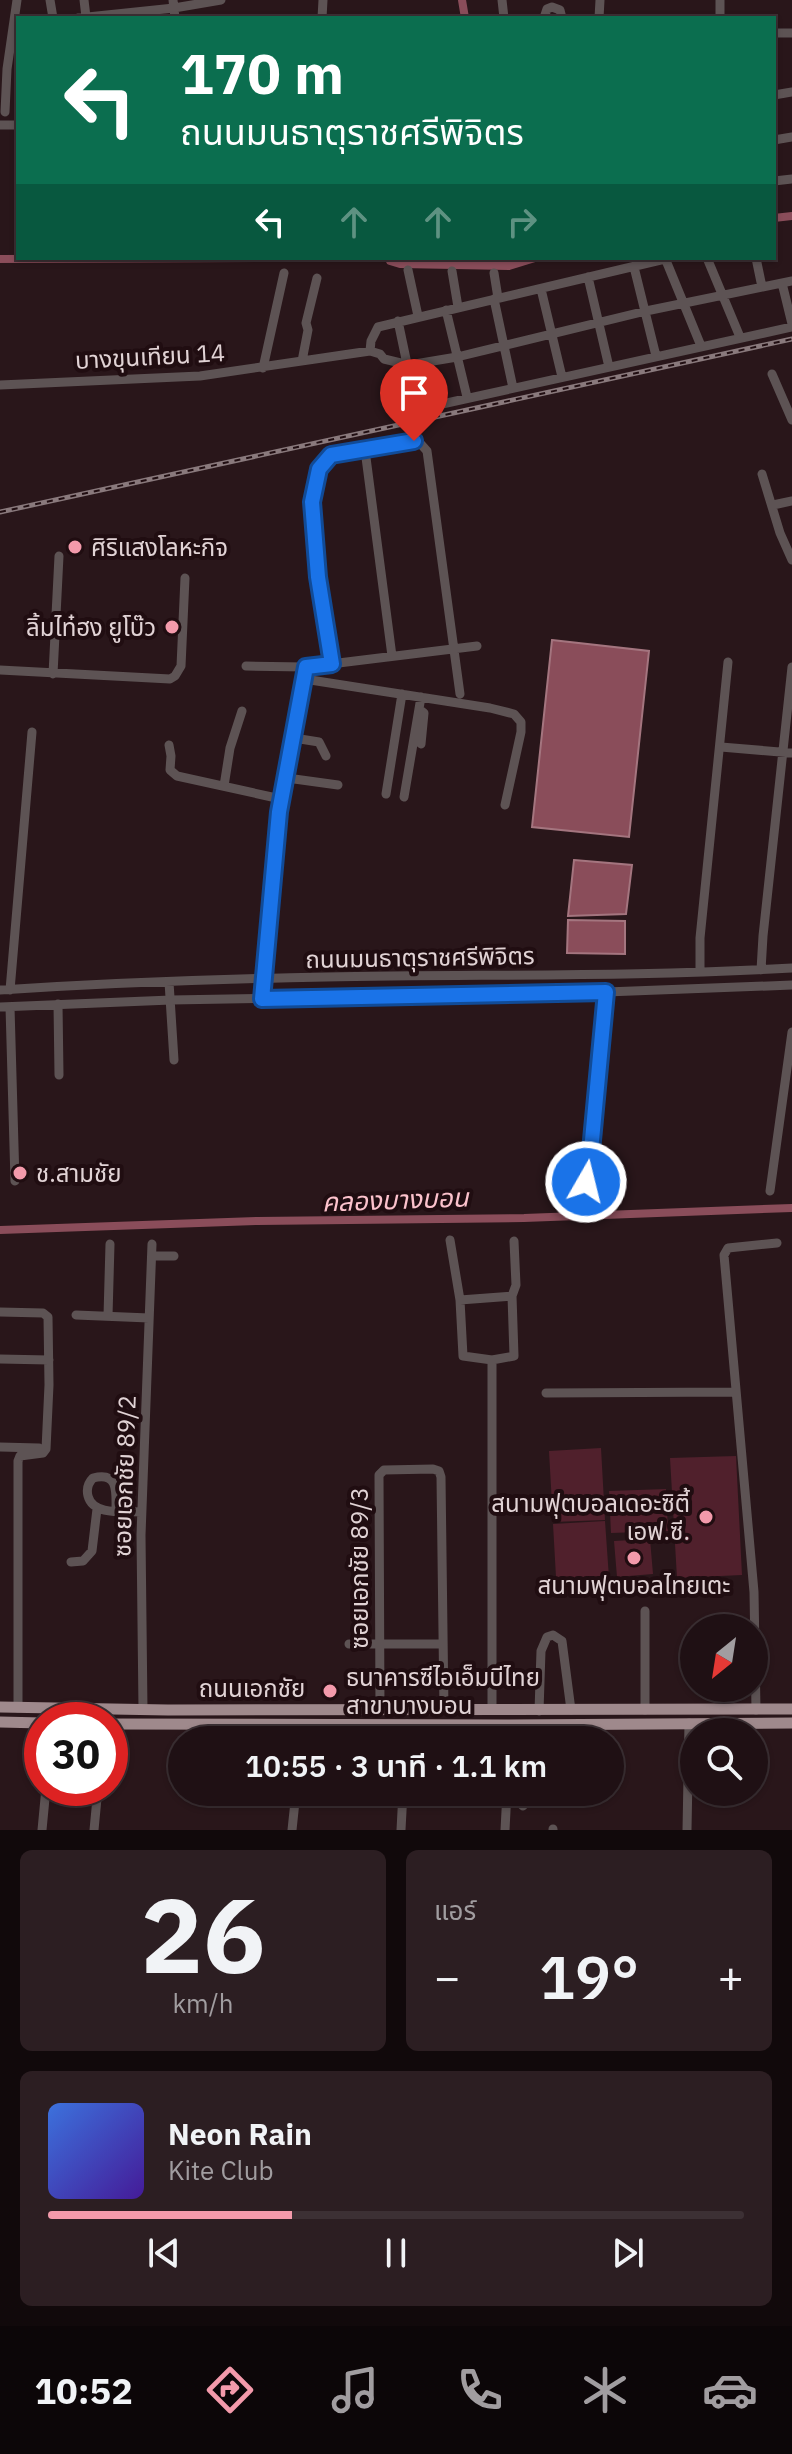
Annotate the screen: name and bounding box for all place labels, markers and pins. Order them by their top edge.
pin [380,359,448,441]
place label: ศิริแสงโลหะกิจ [91,531,228,563]
marker: ศิริแสงโลหะกิจ [66,538,84,556]
place label: ลิ้มไท๋ฮง ยูโบ๊ว [26,611,156,643]
marker: ลิ้มไท๋ฮง ยูโบ๊ว [163,618,181,636]
place label: ช.สามชัย [36,1157,121,1189]
marker: ช.สามชัย [11,1164,29,1182]
place label: สนามฟุตบอลเดอะซิตี้ เอฟ.ซี. [491,1487,690,1547]
marker: สนามฟุตบอลเดอะซิตี้ เอฟ.ซี. [697,1508,715,1526]
marker: สนามฟุตบอลไทยเตะ [625,1549,643,1567]
place label: สนามฟุตบอลไทยเตะ [538,1569,730,1601]
place label: ธนาคารซีไอเอ็มบีไทย สาขาบางบอน [346,1661,540,1721]
marker: ธนาคารซีไอเอ็มบีไทย สาขาบางบอน [321,1682,339,1700]

